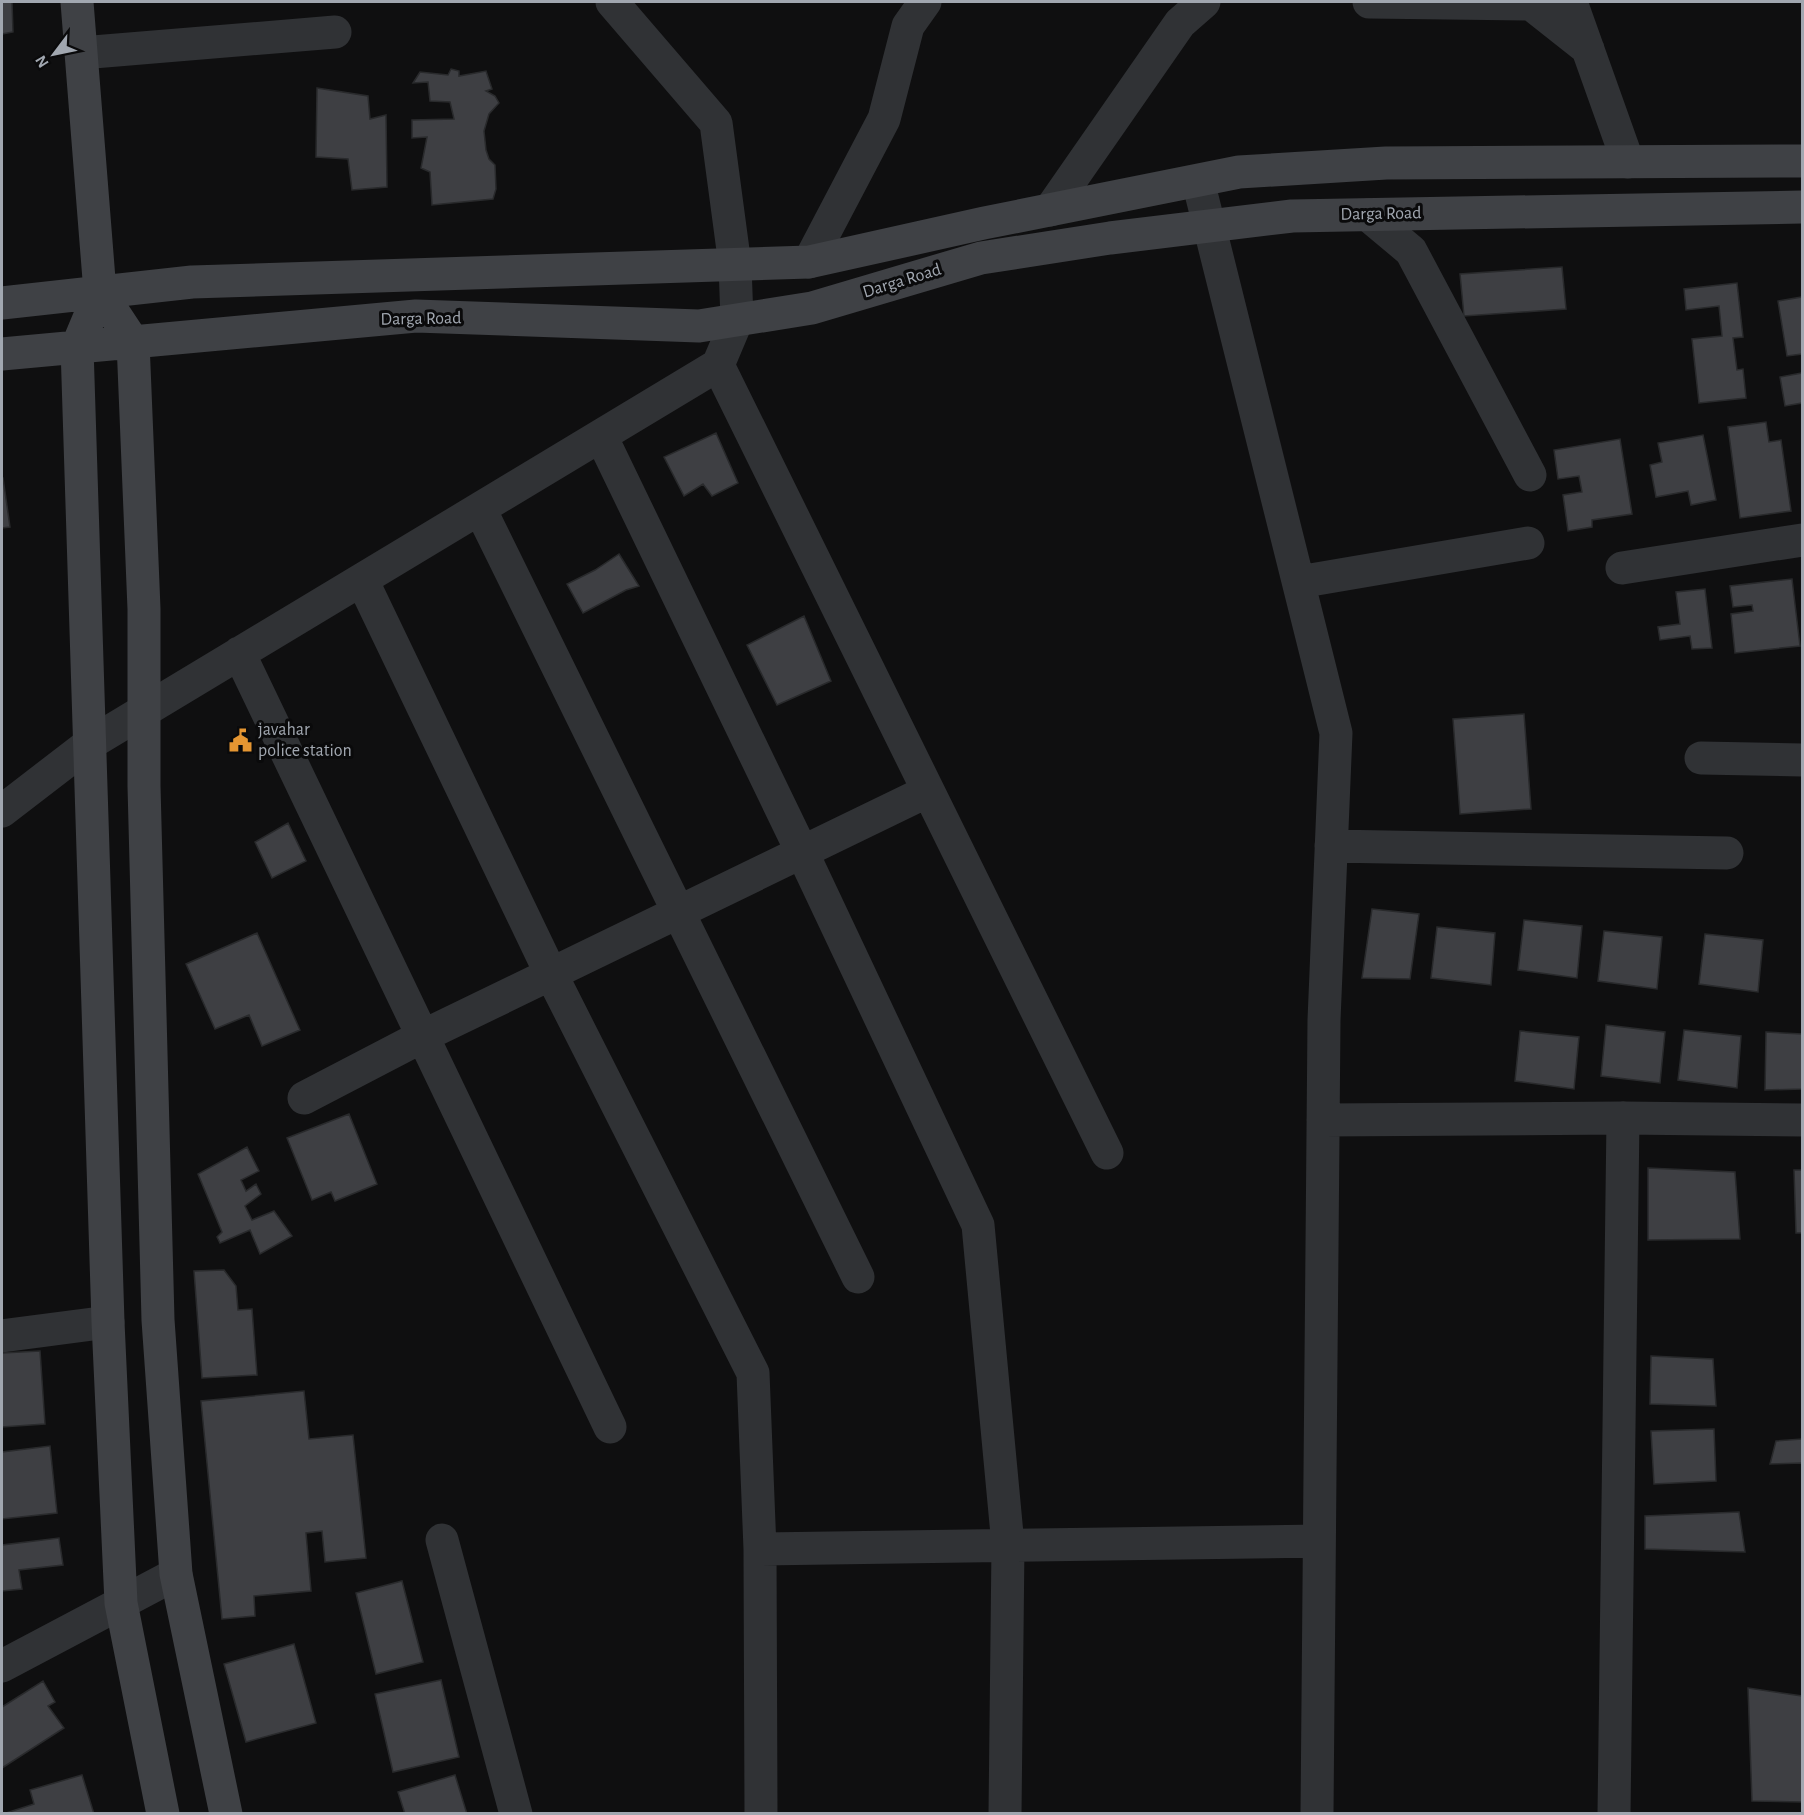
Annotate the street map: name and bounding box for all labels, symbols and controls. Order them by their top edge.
north arrow [24,24,84,84]
text: N [32,52,52,70]
street label: Darga Road [1340,204,1422,224]
street label: Darga Road [861,261,943,301]
street label: Darga Road [380,309,462,329]
place label: javahar police station [258,721,352,760]
public building icon: javahar police station [227,727,253,753]

